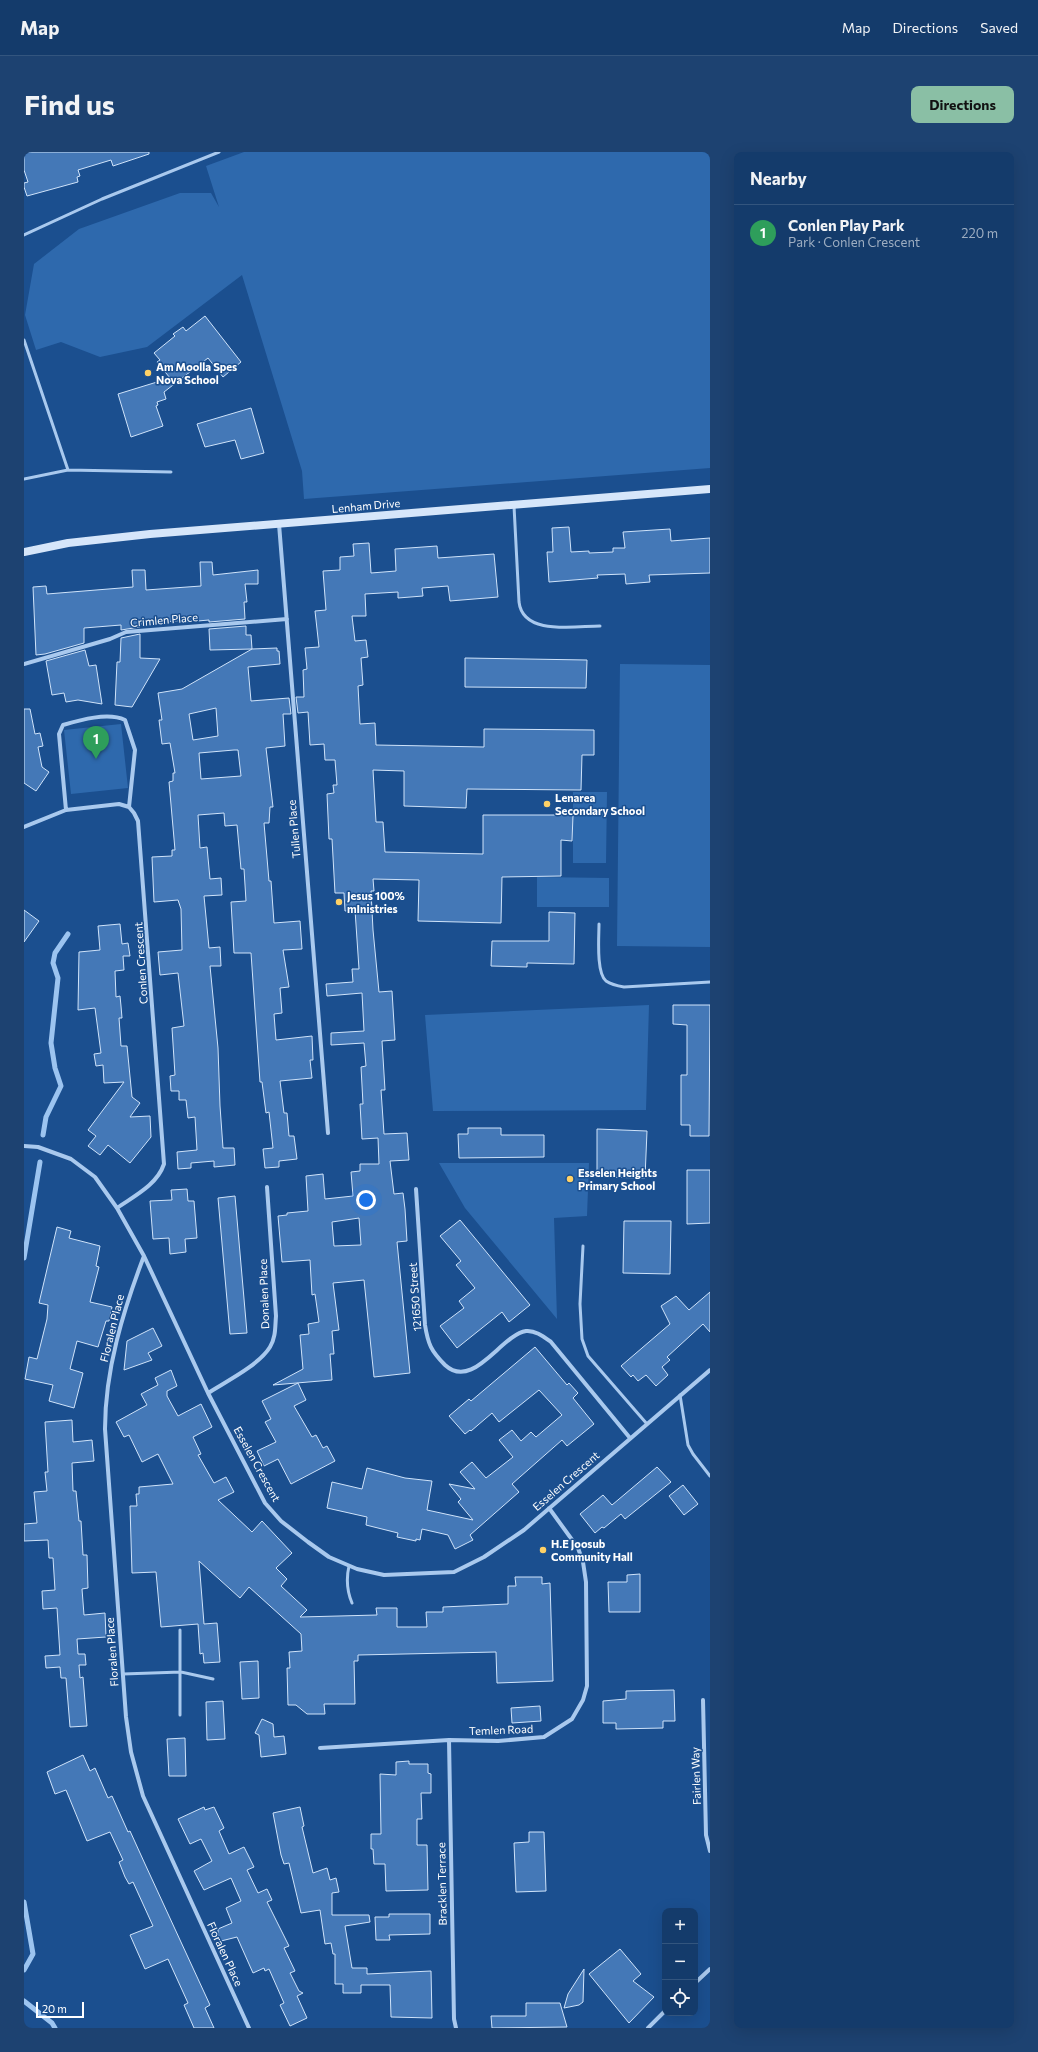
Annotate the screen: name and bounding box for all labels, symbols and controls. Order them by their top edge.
text: Map [20,16,59,39]
text: Map [842,19,871,36]
text: Directions [893,19,958,36]
text: Saved [980,19,1018,36]
button: Directions [911,86,1014,123]
text: Find us [24,87,115,121]
text: Nearby [750,168,807,189]
text: Conlen Play Park [788,216,905,234]
text: 1 [760,225,766,241]
text: 220 m [961,225,998,241]
text: Park · Conlen Crescent [788,234,920,250]
place label: Am Moolla Spes Nova School [156,360,237,386]
marker: Am Moolla Spes Nova School [143,368,153,378]
street label: Lenham Drive [331,496,401,515]
street label: Crimlen Place [129,610,199,629]
pin: 1 [83,726,109,759]
place label: Lenarea Secondary School [555,791,645,817]
street label: Tullen Place [284,799,303,859]
marker: Lenarea Secondary School [542,799,552,809]
place label: Jesus 100% mInistries [347,889,405,915]
marker: Jesus 100% mInistries [334,897,344,907]
street label: Conlen Crescent [131,921,150,1004]
place label: Esselen Heights Primary School [578,1166,657,1192]
marker: Esselen Heights Primary School [565,1174,575,1184]
your location [356,1190,376,1210]
street label: Donalen Place [256,1258,271,1329]
street label: 121650 Street [406,1262,423,1332]
street label: Floralen Place [97,1292,126,1363]
street label: Esselen Crescent [231,1424,284,1504]
street label: Esselen Crescent [530,1448,602,1513]
place label: H.E Joosub Community Hall [551,1537,633,1563]
marker: H.E Joosub Community Hall [538,1545,548,1555]
street label: Floralen Place [103,1617,120,1687]
street label: Temlen Road [469,1722,533,1737]
street label: Fairlen Way [688,1746,703,1805]
street label: Bracklen Terrace [434,1842,449,1926]
map controls [662,1908,698,2016]
button: + [662,1908,698,1944]
street label: Floralen Place [205,1920,246,1988]
button: − [662,1944,698,1980]
button: locate [662,1980,698,2016]
scale bar [36,2000,84,2019]
text: 20 m [42,2002,67,2015]

